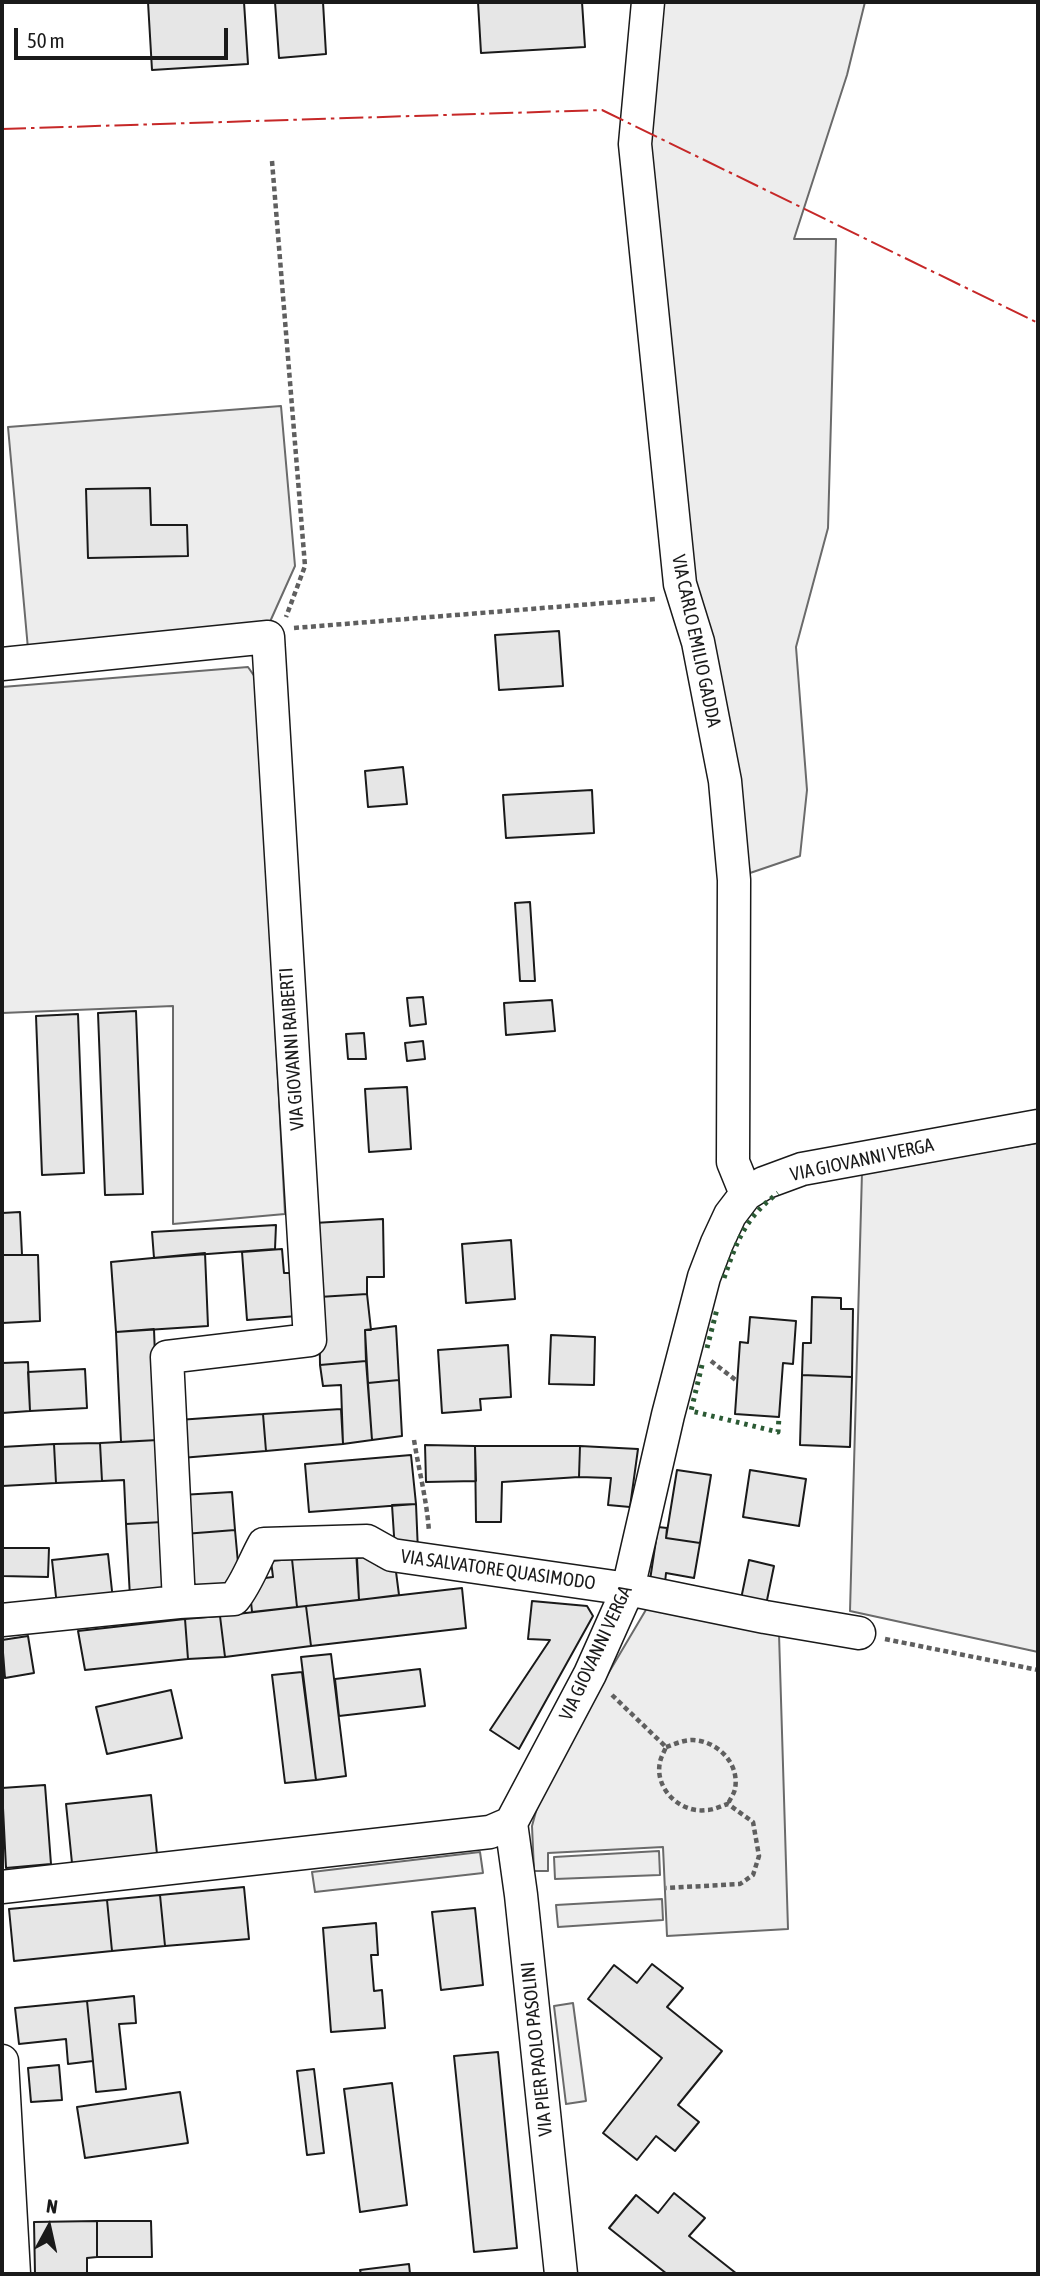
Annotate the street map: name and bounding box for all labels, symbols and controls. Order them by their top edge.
scale bar [18,14,231,58]
text: 50 m [27,28,65,52]
street label: VIA CARLO EMILIO GADDA [667,553,725,729]
street label: VIA GIOVANNI RAIBERTI [275,967,309,1131]
street label: VIA GIOVANNI VERGA [788,1134,936,1186]
street label: VIA SALVATORE QUASIMODO [399,1545,597,1595]
street label: VIA GIOVANNI VERGA [555,1582,637,1724]
street label: VIA PIER PAOLO PASOLINI [517,1961,557,2137]
north arrow [14,2192,84,2262]
text: N [45,2195,59,2218]

